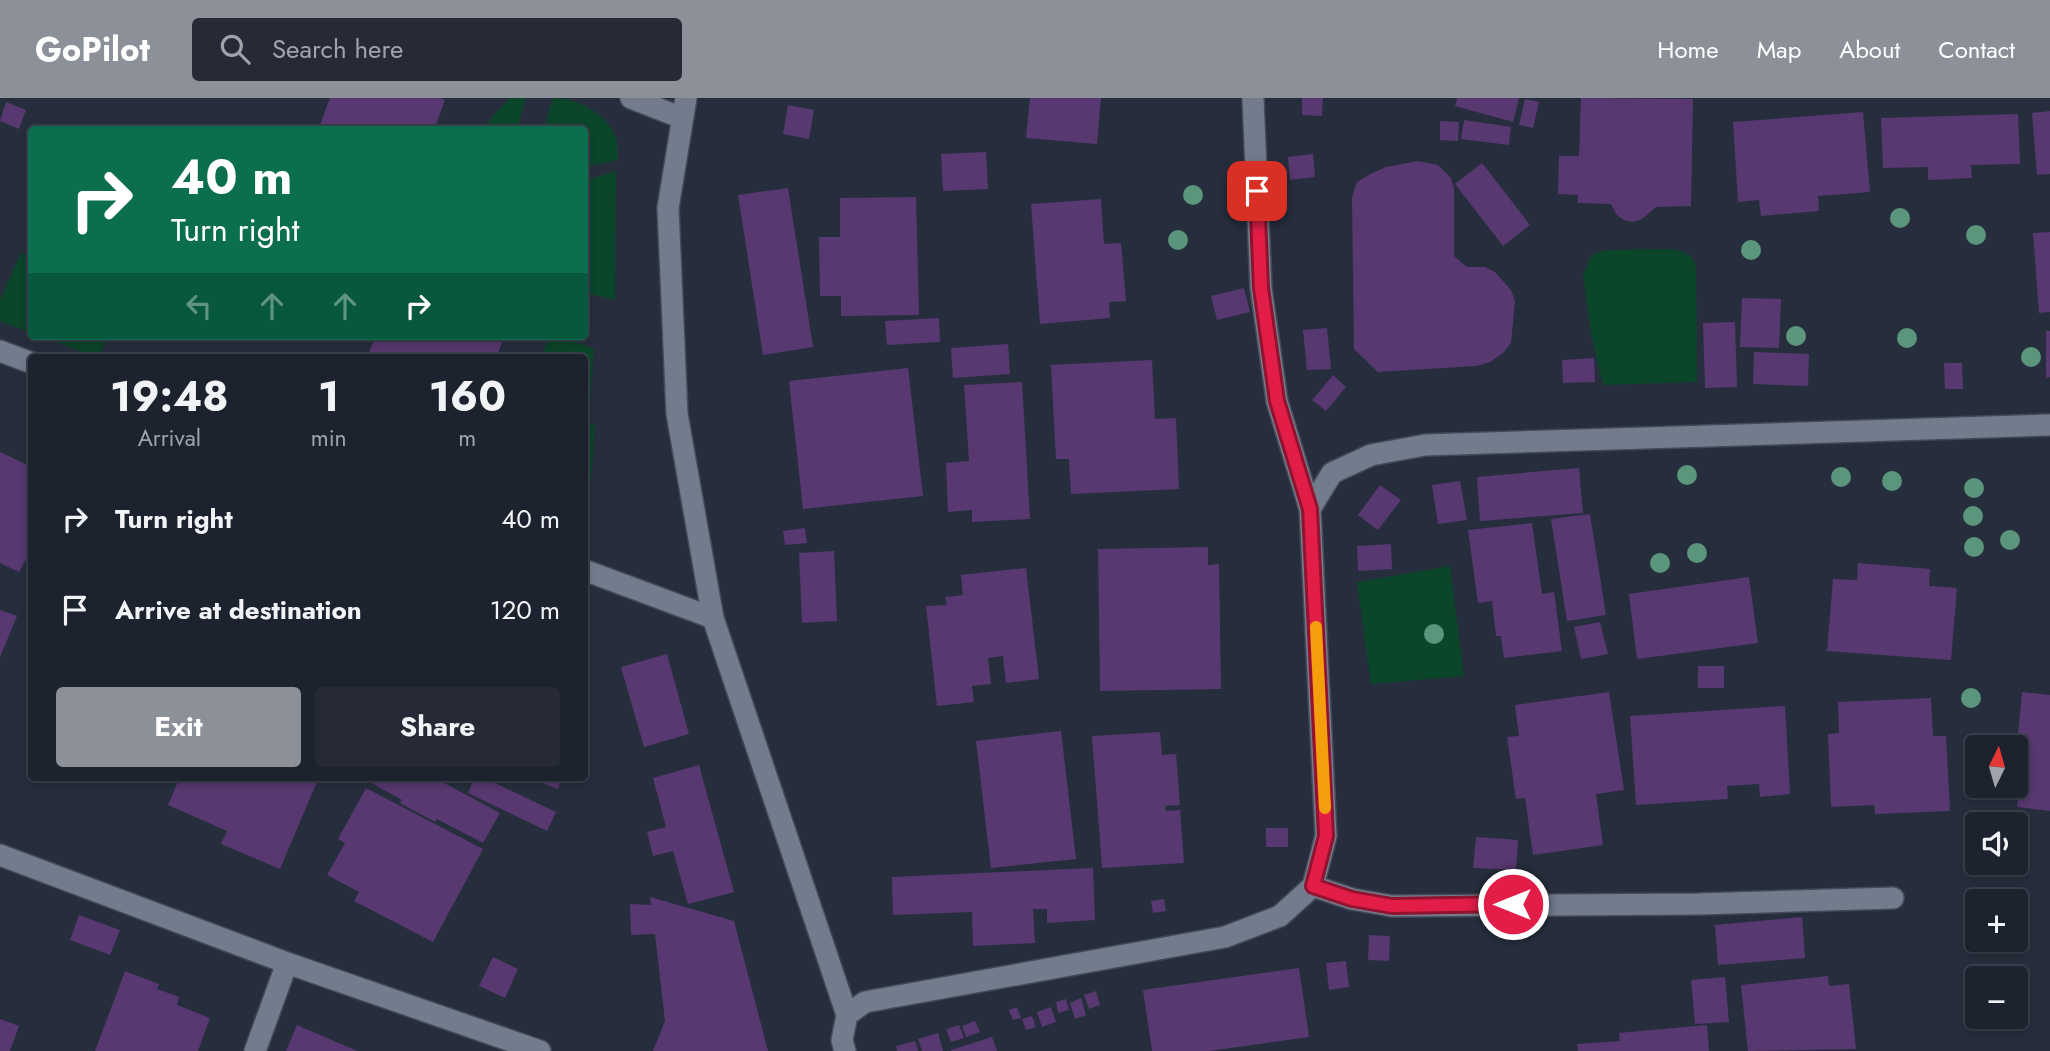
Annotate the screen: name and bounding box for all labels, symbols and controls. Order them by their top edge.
search box [192,18,682,81]
text: GoPilot [35,26,150,73]
icon: search [216,30,254,68]
text: Search here [272,30,403,68]
text: Home [1657,32,1719,67]
text: Map [1757,32,1801,67]
text: About [1839,32,1900,67]
text: Contact [1938,32,2015,67]
text: 40 m [171,142,293,212]
icon: right [56,154,147,245]
pin [1227,161,1287,221]
icon: arrive [1238,172,1276,210]
text: Turn right [171,207,300,253]
icon: left [180,287,218,325]
icon: ahead [253,287,291,325]
icon: ahead [326,287,364,325]
icon: right [399,287,437,325]
text: 19:48 [110,366,229,427]
text: 1 [318,366,339,427]
text: 160 [429,366,506,427]
text: Arrival [138,421,201,455]
text: min [311,421,347,455]
text: m [458,421,476,455]
icon: right [56,500,94,538]
text: Turn right [115,500,233,538]
text: 40 m [501,500,560,538]
icon: arrive [56,591,94,629]
text: Arrive at destination [115,591,362,629]
text: 120 m [490,591,560,629]
button: Exit [56,687,301,767]
button: Share [315,687,560,767]
north arrow [1965,735,2028,798]
map controls [1965,735,2028,1029]
button: sound [1965,812,2028,875]
position arrow [1476,867,1550,941]
button: + [1965,889,2028,952]
button: − [1965,966,2028,1029]

